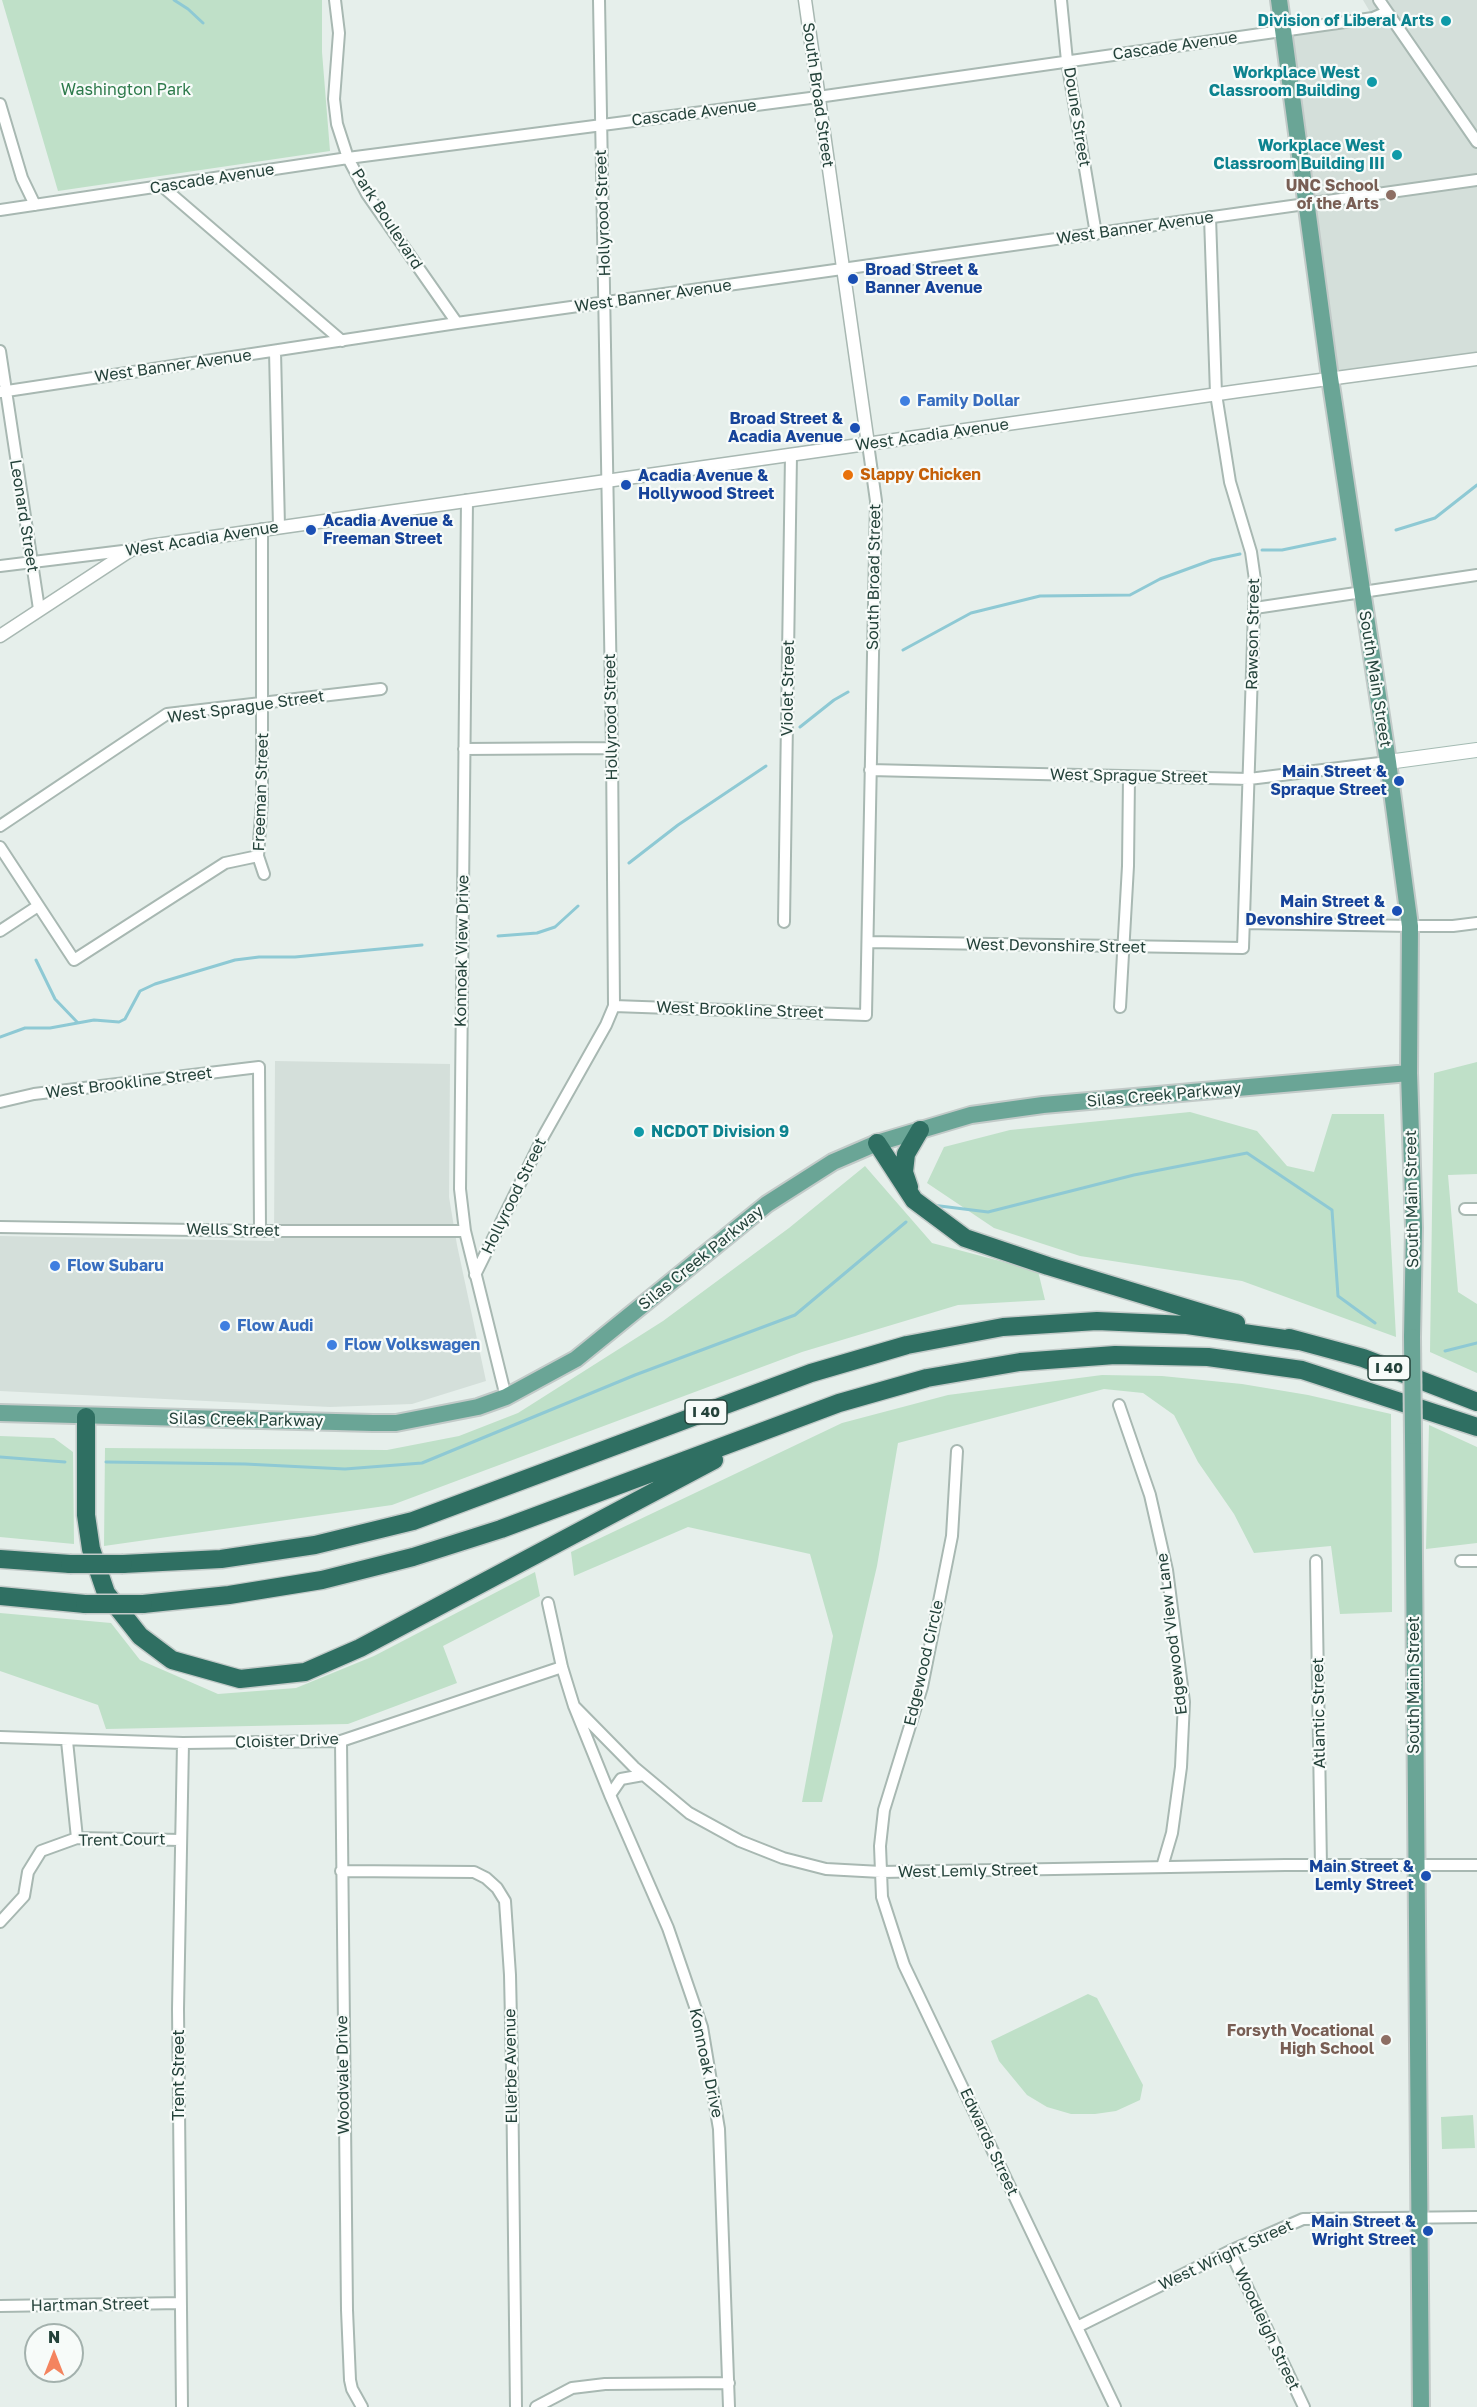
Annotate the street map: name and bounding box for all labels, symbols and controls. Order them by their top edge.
place label: Division of Liberal Arts [1257,11,1434,31]
marker: Division of Liberal Arts [1439,14,1453,28]
street label: South Broad Street [798,21,838,169]
street label: Cascade Avenue [1111,28,1239,64]
place label: Workplace West Classroom Building [1209,63,1360,101]
street label: Doune Street [1060,66,1094,168]
marker: Workplace West Classroom Building [1365,75,1379,89]
park label: Washington Park [61,80,191,100]
street label: Cascade Avenue [630,96,758,130]
place label: Workplace West Classroom Building III [1213,136,1385,174]
marker: Workplace West Classroom Building III [1390,148,1404,162]
street label: Hollyrood Street [591,149,615,277]
street label: Cascade Avenue [148,160,276,198]
street label: Park Boulevard [347,165,427,273]
place label: UNC School of the Arts [1286,176,1379,214]
marker: UNC School of the Arts [1384,188,1398,202]
street label: West Banner Avenue [1055,207,1215,249]
place label: Broad Street & Banner Avenue [865,260,982,298]
marker: Broad Street & Banner Avenue [846,272,860,286]
street label: West Banner Avenue [573,275,733,317]
street label: West Banner Avenue [93,345,253,387]
place label: Family Dollar [917,391,1020,411]
marker: Family Dollar [898,394,912,408]
place label: Broad Street & Acadia Avenue [728,409,843,447]
street label: West Acadia Avenue [854,415,1010,455]
marker: Broad Street & Acadia Avenue [848,421,862,435]
street label: Leonard Street [6,458,42,574]
place label: Slappy Chicken [860,465,981,485]
place label: Acadia Avenue & Hollywood Street [638,466,774,504]
marker: Slappy Chicken [841,468,855,482]
marker: Acadia Avenue & Hollywood Street [619,478,633,492]
street label: South Broad Street [863,504,885,650]
place label: Acadia Avenue & Freeman Street [323,511,453,549]
street label: West Acadia Avenue [124,517,280,561]
marker: Acadia Avenue & Freeman Street [304,523,318,537]
street label: Rawson Street [1242,578,1264,690]
street label: South Main Street [1355,609,1395,749]
street label: Violet Street [778,640,798,736]
street label: Hollyrood Street [600,653,622,781]
street label: West Sprague Street [166,686,326,728]
street label: Freeman Street [249,732,273,852]
place label: Main Street & Spraque Street [1270,762,1387,800]
street label: West Sprague Street [1050,765,1208,787]
marker: Main Street & Spraque Street [1392,774,1406,788]
street label: Konnoak View Drive [451,875,473,1027]
place label: Main Street & Devonshire Street [1245,892,1385,930]
marker: Main Street & Devonshire Street [1390,904,1404,918]
street label: West Devonshire Street [966,935,1146,957]
street label: West Brookline Street [656,997,824,1023]
street label: West Brookline Street [45,1063,213,1103]
street label: Silas Creek Parkway [1086,1079,1242,1111]
place label: NCDOT Division 9 [651,1122,789,1142]
marker: NCDOT Division 9 [632,1125,646,1139]
street label: South Main Street [1401,1130,1423,1268]
street label: Hollyrood Street [478,1135,550,1257]
street label: Silas Creek Parkway [635,1202,767,1314]
street label: Wells Street [186,1220,280,1240]
place label: Flow Subaru [67,1256,164,1276]
marker: Flow Subaru [48,1259,62,1273]
place label: Flow Audi [237,1316,313,1336]
marker: Flow Audi [218,1319,232,1333]
place label: Flow Volkswagen [344,1335,480,1355]
marker: Flow Volkswagen [325,1338,339,1352]
road number: I 40 [1368,1356,1410,1380]
road number: I 40 [685,1400,727,1424]
street label: Silas Creek Parkway [168,1409,324,1431]
street label: Edgewood View Lane [1153,1552,1191,1716]
street label: Edgewood Circle [900,1598,948,1728]
street label: South Main Street [1404,1616,1424,1754]
street label: Atlantic Street [1308,1657,1330,1769]
street label: Cloister Drive [235,1730,339,1752]
street label: Trent Court [78,1830,166,1850]
place label: Main Street & Lemly Street [1309,1857,1414,1895]
street label: West Lemly Street [898,1860,1038,1882]
marker: Main Street & Lemly Street [1419,1869,1433,1883]
street label: Konnoak Drive [685,2007,727,2119]
street label: Ellerbe Avenue [500,2008,522,2124]
street label: Woodvale Drive [332,2015,354,2135]
place label: Forsyth Vocational High School [1227,2021,1374,2059]
street label: Trent Street [169,2029,189,2121]
marker: Forsyth Vocational High School [1379,2033,1393,2047]
street label: Edwards Street [956,2085,1022,2199]
place label: Main Street & Wright Street [1311,2212,1416,2250]
street label: West Wright Street [1156,2216,1296,2294]
marker: Main Street & Wright Street [1421,2224,1435,2238]
street label: Woodleigh Street [1230,2265,1304,2393]
street label: Hartman Street [31,2294,149,2316]
north arrow [24,2323,84,2383]
text: N [48,2327,60,2347]

